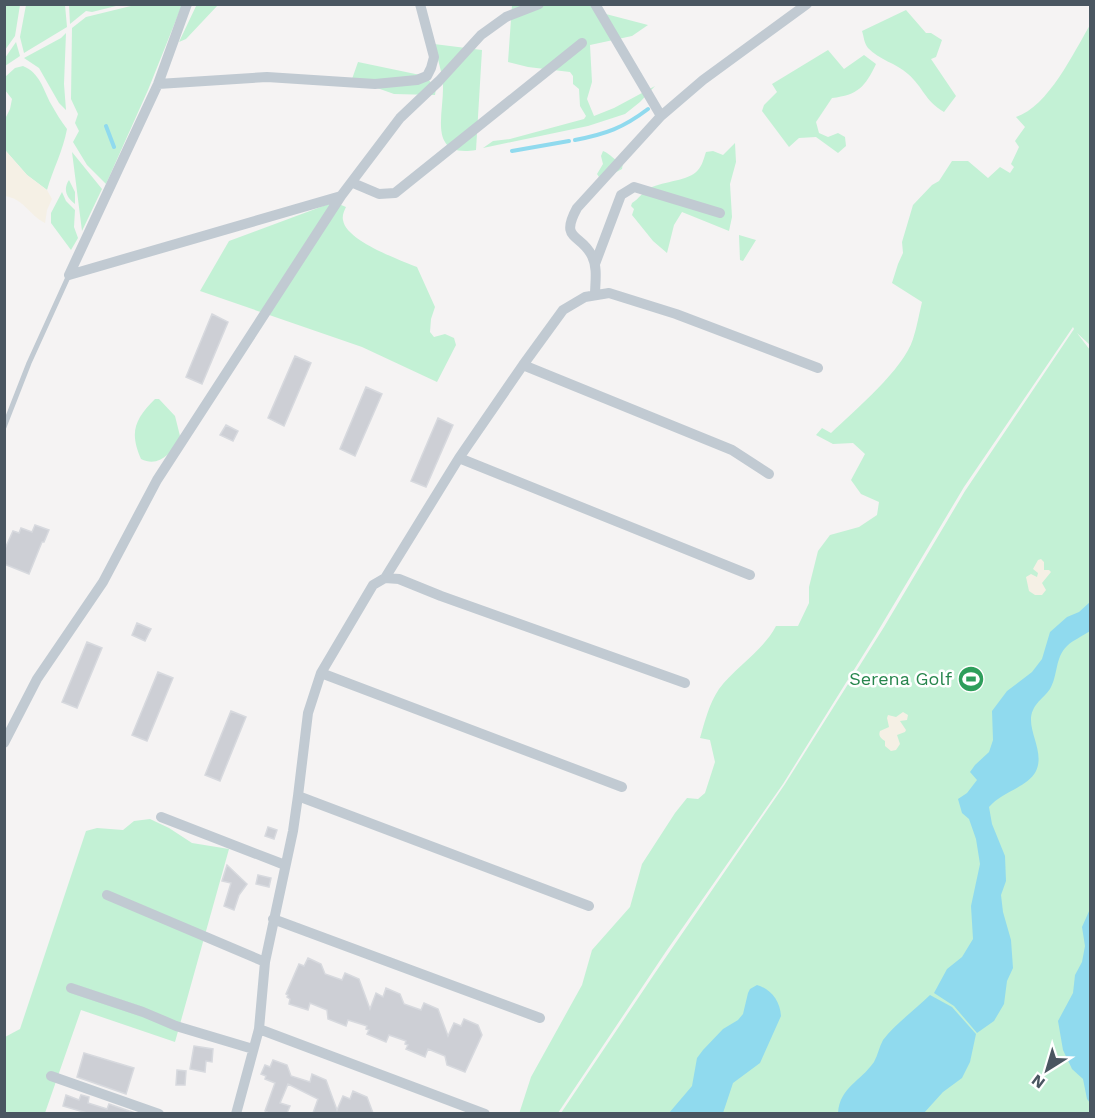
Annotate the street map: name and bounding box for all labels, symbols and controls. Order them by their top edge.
sports icon: Serena Golf [956,664,986,694]
place label: Serena Golf [849,668,952,689]
north arrow [1017,1040,1077,1100]
text: N [1028,1070,1049,1093]

